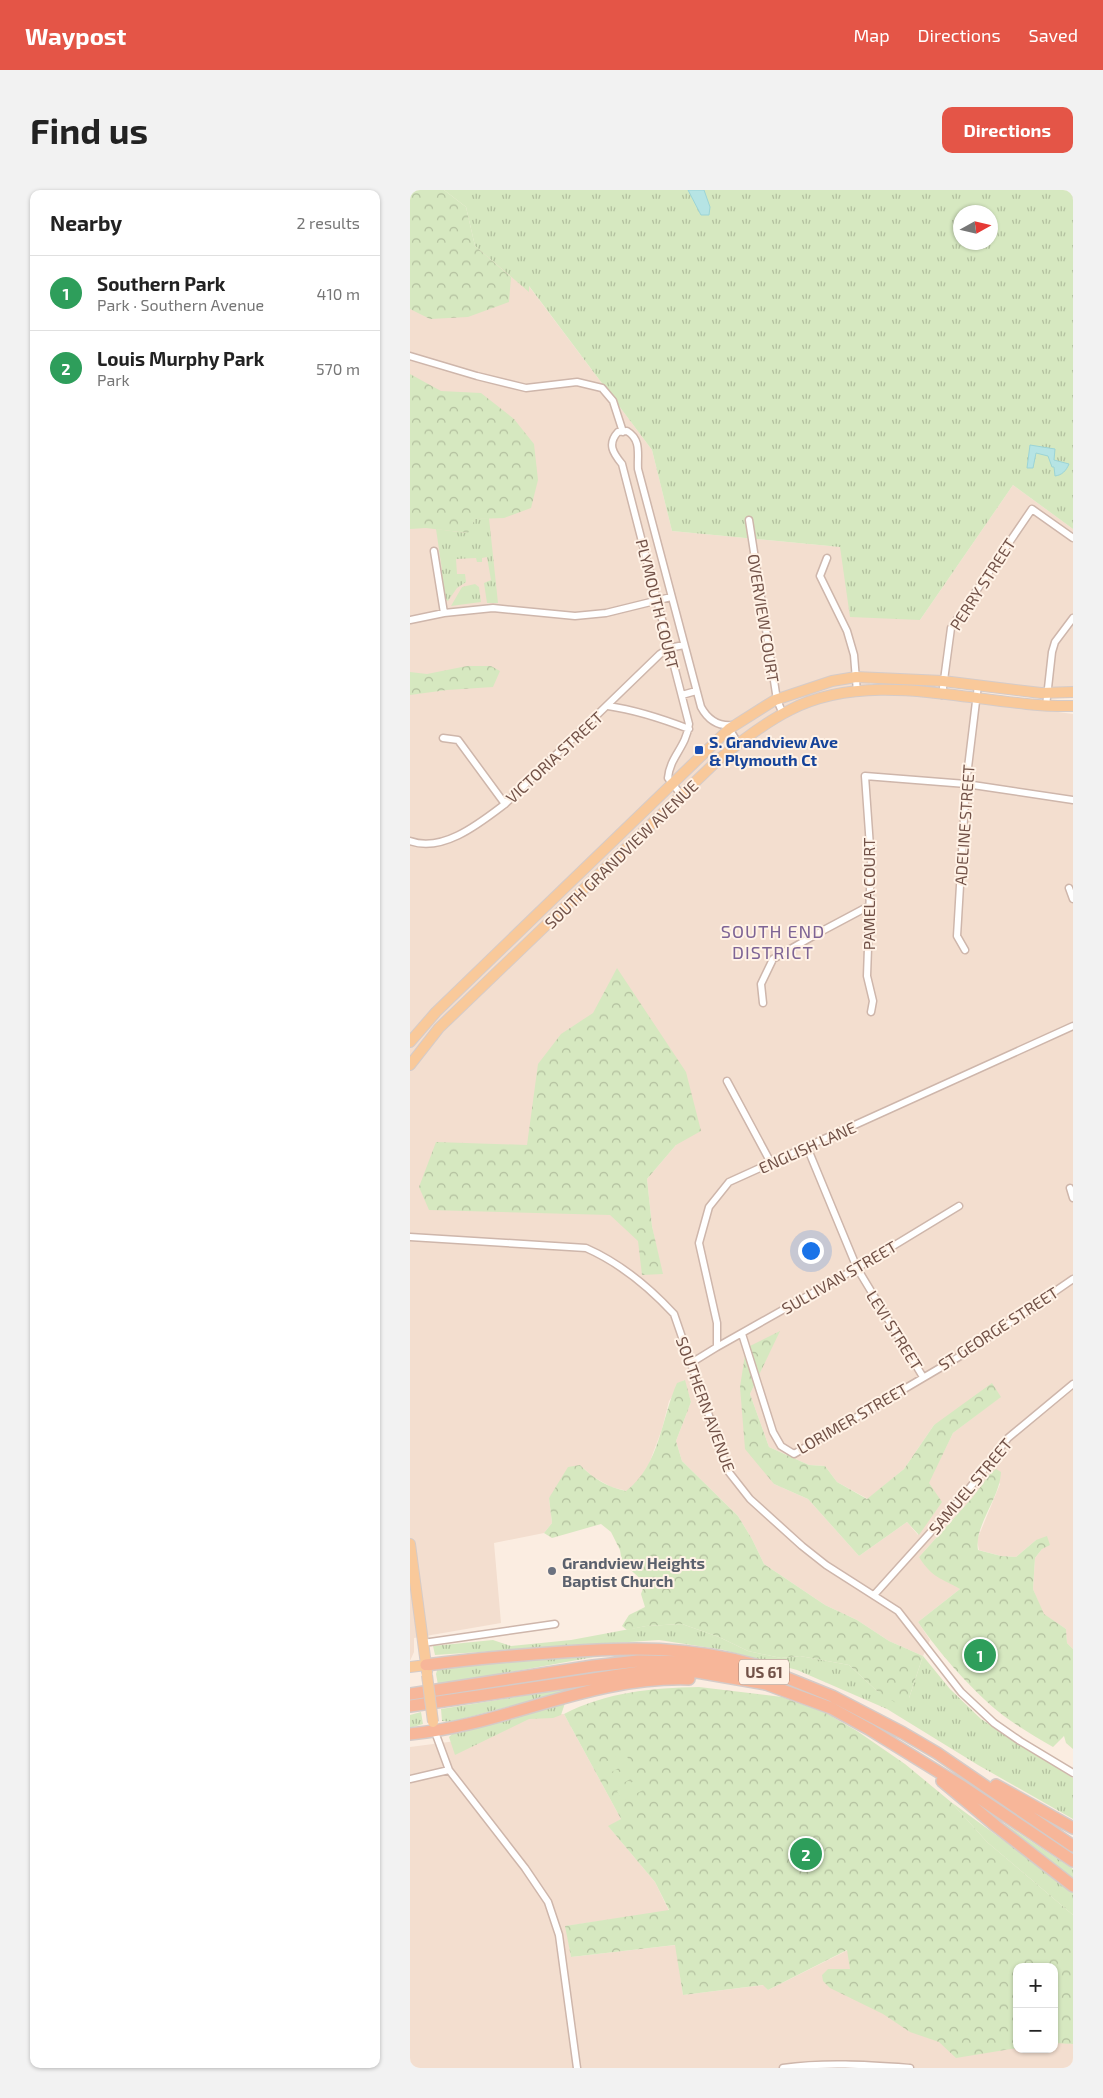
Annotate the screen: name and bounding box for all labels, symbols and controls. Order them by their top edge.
text: Waypost [25,21,126,50]
text: Map [853,24,890,46]
text: Directions [918,24,1001,46]
text: Saved [1029,24,1078,46]
button: Directions [942,107,1073,153]
text: Find us [30,109,148,151]
north arrow [953,205,998,250]
text: Nearby [50,210,122,235]
text: 2 results [297,213,360,232]
text: Southern Park [97,272,225,295]
text: 1 [63,284,69,303]
text: 410 m [317,284,360,303]
text: Park · Southern Avenue [97,295,264,314]
text: Louis Murphy Park [97,347,264,370]
text: 2 [61,359,71,378]
text: 570 m [316,359,360,378]
text: Park [97,370,130,389]
street label: PERRY STREET [945,535,1019,633]
street label: PLYMOUTH COURT [633,537,683,671]
street label: OVERVIEW COURT [744,552,784,684]
street label: VICTORIA STREET [502,707,606,807]
place label: S. Grandview Ave & Plymouth Ct [709,732,838,770]
marker: S. Grandview Ave & Plymouth Ct [693,744,705,756]
street label: ADELINE STREET [950,764,978,886]
street label: SOUTH GRANDVIEW AVENUE [540,776,702,932]
street label: PAMELA COURT [859,838,878,950]
district label: SOUTH END DISTRICT [721,920,825,963]
street label: ENGLISH LANE [755,1117,859,1177]
street label: SULLIVAN STREET [778,1236,900,1318]
your location [798,1238,824,1264]
street label: ST GEORGE STREET [935,1282,1061,1374]
street label: LEVI STREET [863,1287,927,1373]
street label: SOUTHERN AVENUE [673,1334,739,1474]
street label: LORIMER STREET [793,1379,911,1457]
street label: SAMUEL STREET [924,1434,1016,1538]
place label: Grandview Heights Baptist Church [562,1553,705,1590]
marker: Grandview Heights Baptist Church [546,1565,558,1577]
pin: 1 [964,1636,996,1674]
road number: US 61 [739,1660,789,1684]
pin: 2 [790,1835,822,1873]
map controls [1013,1963,1058,2053]
button: + [1013,1963,1058,2008]
button: − [1013,2008,1058,2053]

